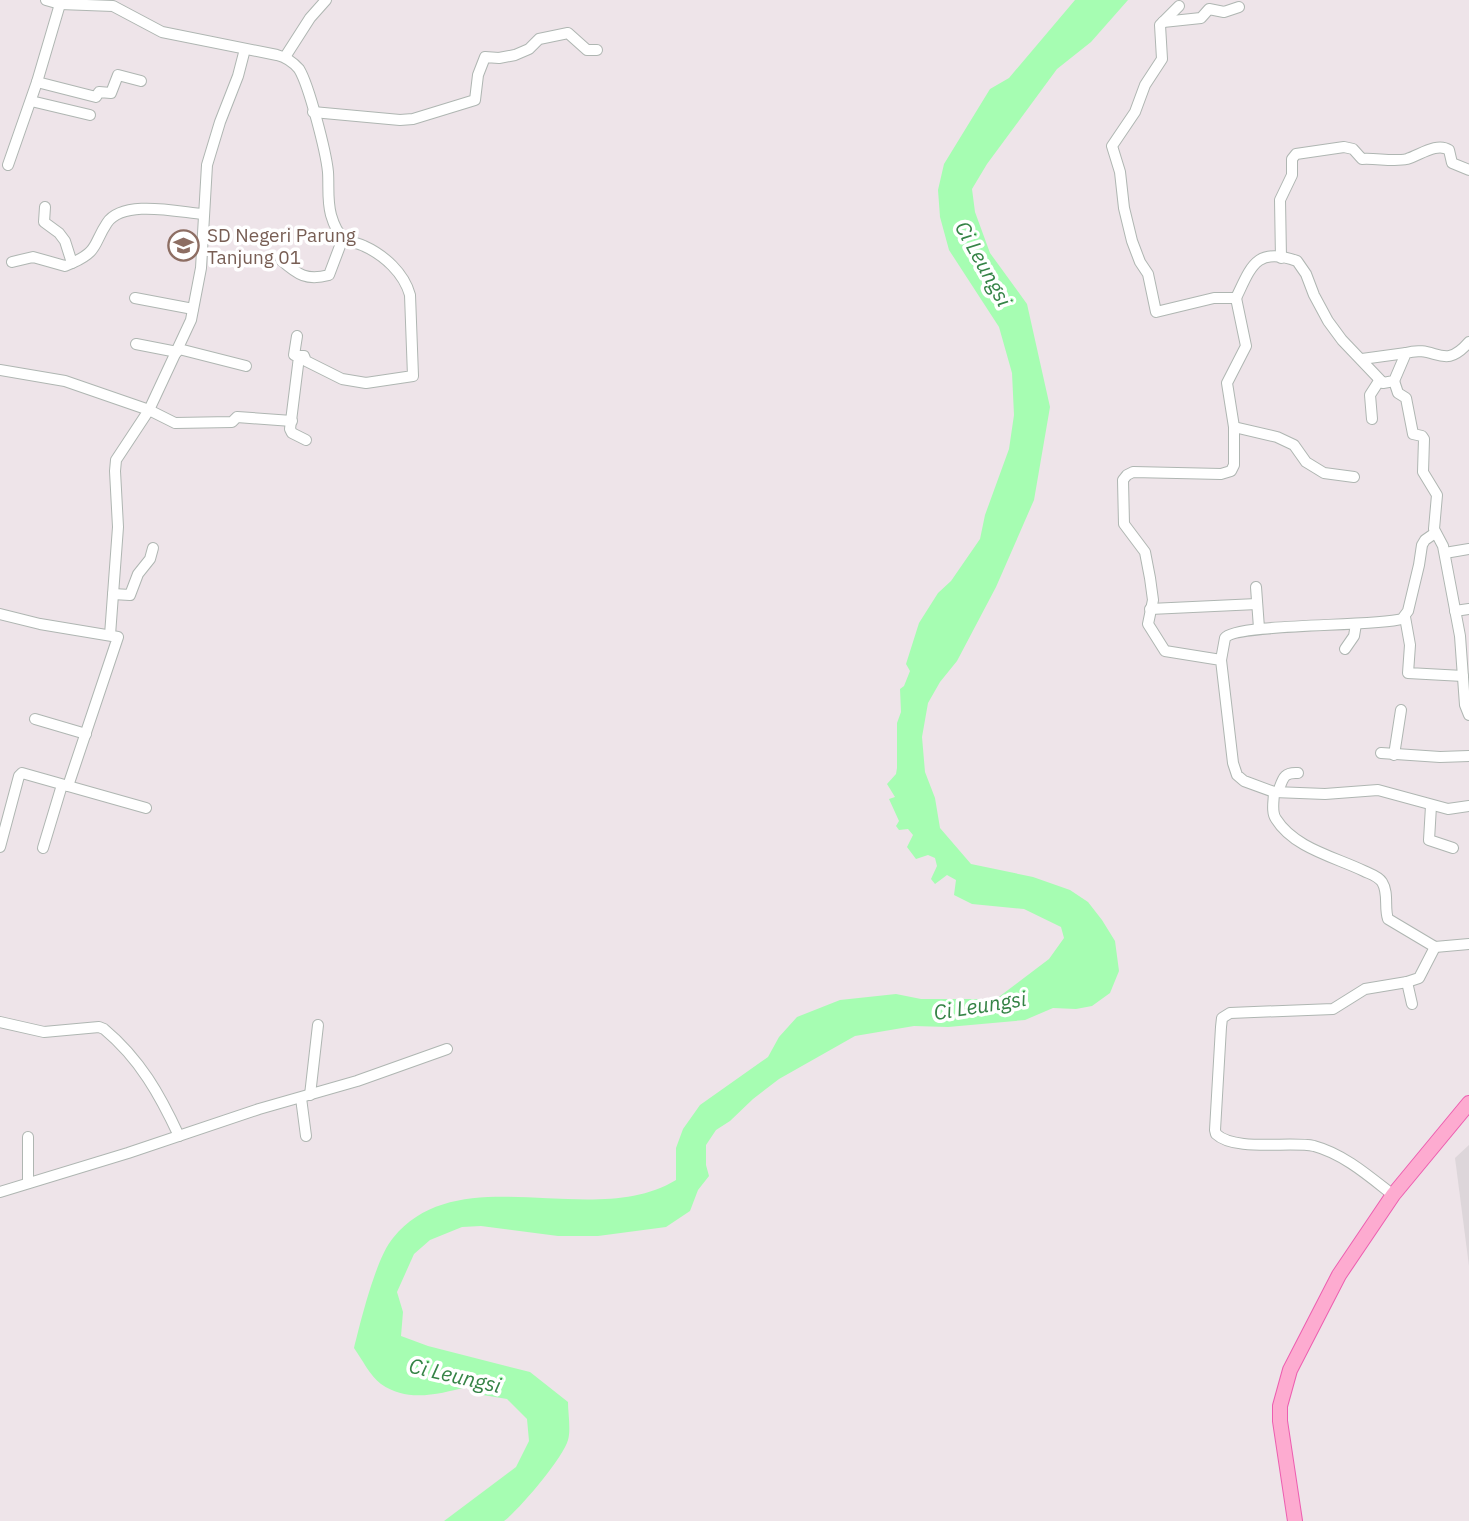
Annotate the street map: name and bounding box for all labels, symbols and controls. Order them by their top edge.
water label: Ci Leungsi [949,216,1019,312]
place label: SD Negeri Parung Tanjung 01 [207,223,356,269]
school or university icon: SD Negeri Parung Tanjung 01 [167,229,201,263]
water label: Ci Leungsi [931,984,1029,1026]
water label: Ci Leungsi [407,1351,504,1399]

